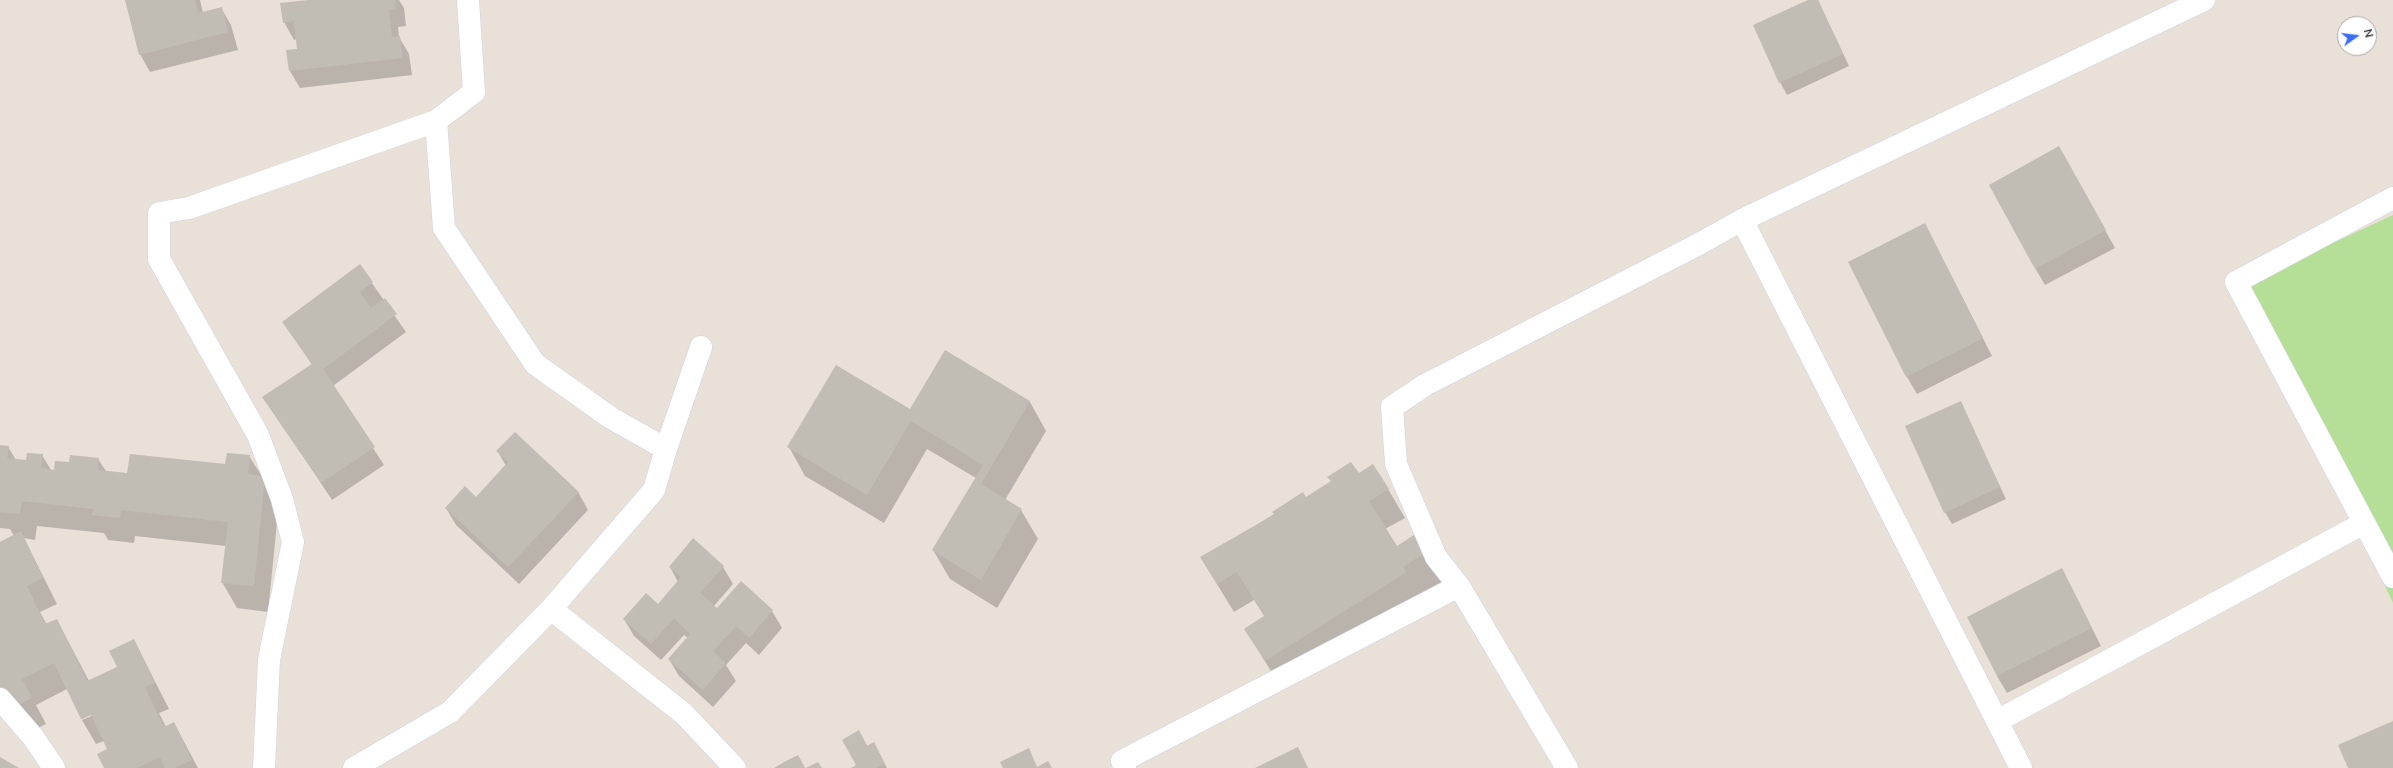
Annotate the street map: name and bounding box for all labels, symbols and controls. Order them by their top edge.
north arrow [2337,16,2377,56]
text: N [2360,27,2376,39]

